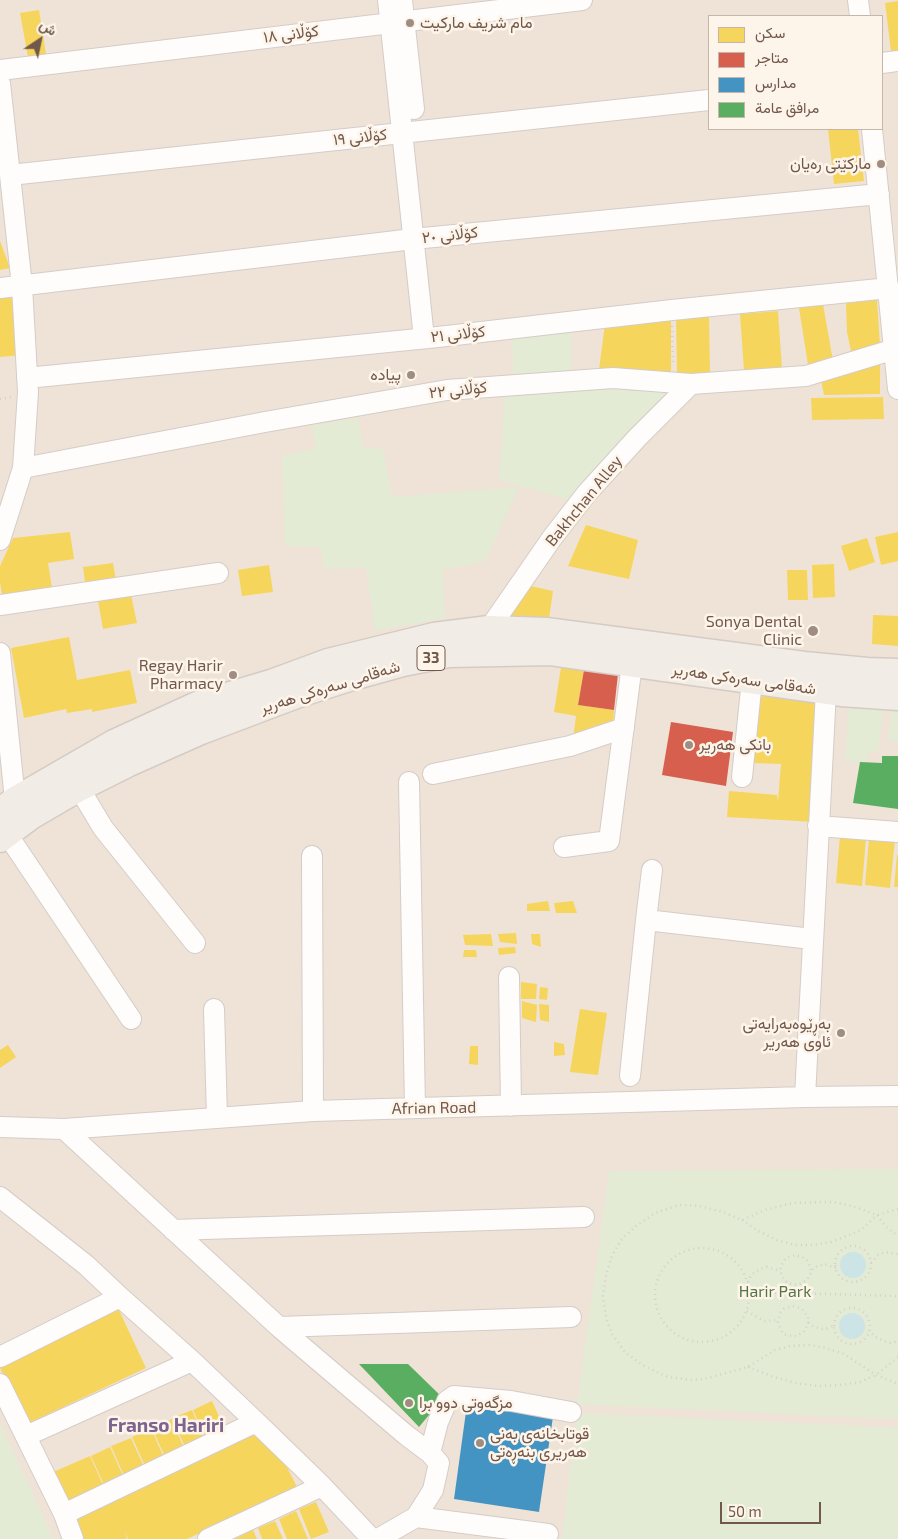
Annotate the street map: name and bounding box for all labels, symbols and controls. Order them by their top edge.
place label: مام شریف مارکیت [420,13,533,33]
north arrow [15,15,65,65]
text: ش [37,15,60,39]
legend [708,15,883,130]
marker: مام شریف مارکیت [404,17,416,29]
street label: کۆڵانی ١٨ [262,21,320,47]
text: سكن [755,23,785,41]
text: متاجر [755,48,789,66]
text: مدارس [755,73,796,91]
text: مرافق عامة [755,98,819,116]
street label: کۆڵانی ١٩ [332,125,388,149]
place label: مارکێتی رەیان [790,154,871,174]
marker: مارکێتی رەیان [875,158,887,170]
street label: کۆڵانی ٢٠ [421,223,479,247]
street label: کۆڵانی ٢١ [430,322,486,346]
place label: پیادە [370,365,401,385]
marker: پیادە [405,369,417,381]
street label: کۆڵانی ٢٢ [428,377,488,403]
street label: Bakhchan Alley [541,452,627,550]
place label: Sonya Dental Clinic [706,612,802,650]
marker: Sonya Dental Clinic [806,624,820,638]
road number: 33 [417,646,445,670]
place label: Regay Harir Pharmacy [139,656,223,694]
street label: شەقامی سەرەکی هەریر [258,657,402,717]
street label: شەقامی سەرەکی هەریر [671,659,817,699]
marker: Regay Harir Pharmacy [227,669,239,681]
place label: بانکی هەریر [699,735,771,755]
marker: بانکی هەریر [683,739,695,751]
place label: بەڕێوەبەرایەتی ئاوی هەریر [742,1014,831,1052]
marker: بەڕێوەبەرایەتی ئاوی هەریر [835,1027,847,1039]
street label: Afrian Road [391,1098,477,1118]
park label: Harir Park [739,1282,811,1302]
place label: مزگەوتی دوو برا [419,1393,513,1413]
marker: مزگەوتی دوو برا [403,1397,415,1409]
district label: Franso Hariri [108,1415,224,1437]
place label: قوتابخانەی بەنی هەریری بنەڕەتی [490,1424,589,1462]
marker: قوتابخانەی بەنی هەریری بنەڕەتی [474,1437,486,1449]
scale bar [723,1492,824,1524]
text: 50 m [728,1502,762,1520]

